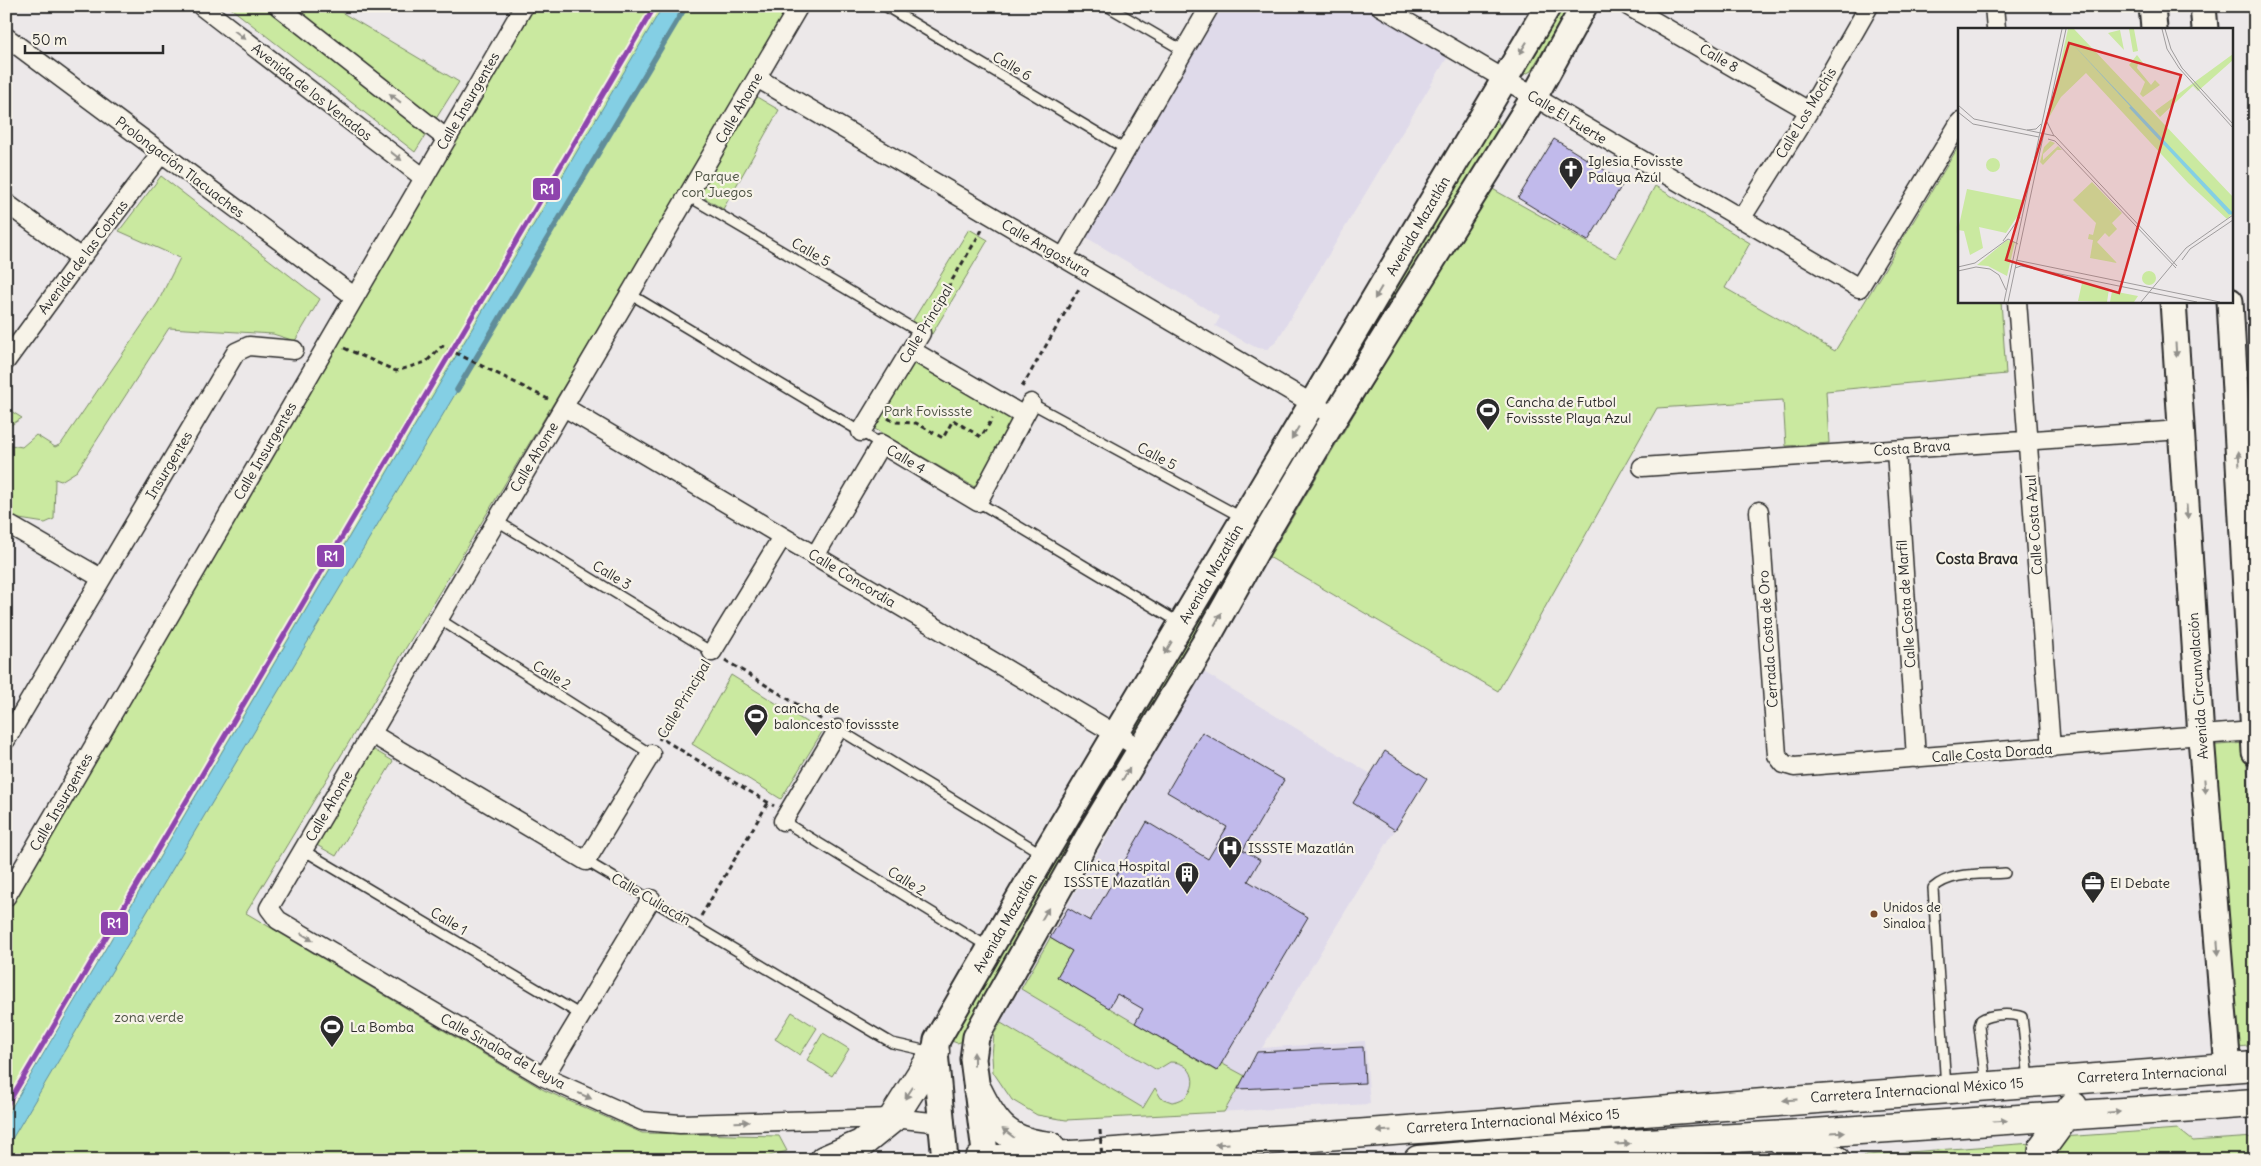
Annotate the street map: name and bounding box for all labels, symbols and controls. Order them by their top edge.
scale bar [25,22,162,54]
inset map [1958,28,2234,302]
text: 50 m [32,30,67,49]
one-way arrow [233,30,246,41]
street label: Avenida de los Venados [248,39,376,145]
street label: Calle 8 [1696,40,1742,76]
one-way arrow [1518,41,1527,54]
street label: Calle 6 [989,47,1035,85]
street label: Calle Insurgentes [433,49,503,153]
street label: Calle Los Mochis [1772,64,1840,162]
street label: Calle Ahome [711,69,767,147]
street label: Calle El Fuerte [1524,86,1610,148]
one-way arrow [389,92,402,103]
street label: Prolongación Tlacuaches [112,113,248,221]
one-way arrow [389,151,402,162]
place label: Iglesia Fovisste Palaya Azúl [1588,152,1683,186]
church icon: Iglesia Fovisste Palaya Azúl [1558,156,1584,190]
park label: Parque con Juegos [681,167,753,201]
street label: Avenida Mazatlán [1382,173,1454,279]
line badge: R1 [532,177,561,201]
text: R1 [540,180,554,198]
street label: Avenida de las Cobras [34,196,132,318]
street label: Calle Angostura [998,215,1094,281]
street label: Calle 5 [788,234,834,270]
street label: Calle Principal [895,281,957,367]
one-way arrow [1374,287,1383,300]
one-way arrow [2173,342,2181,358]
place label: Cancha de Futbol Fovissste Playa Azul [1506,393,1631,427]
sports icon: Cancha de Futbol Fovissste Playa Azul [1475,397,1501,431]
street label: Calle Insurgentes [230,399,300,503]
park label: Park Fovissste [884,402,972,420]
street label: Calle Ahome [506,418,562,496]
one-way arrow [1291,427,1300,440]
street label: Insurgentes [142,428,196,502]
street label: Costa Brava [1873,436,1951,460]
street label: Calle 5 [1134,438,1180,474]
street label: Calle 4 [883,440,929,478]
one-way arrow [2234,450,2242,466]
street label: Calle Costa Azul [2022,474,2046,576]
one-way arrow [2183,504,2191,520]
street label: Avenida Mazatlán [1175,521,1247,627]
street label: Calle Costa de Marfil [1893,539,1919,669]
line badge: R1 [316,544,345,568]
street label: Calle Concordia [805,545,899,611]
text: R1 [324,547,338,565]
district label: Costa Brava [1936,549,2019,568]
street label: Calle 3 [589,556,635,594]
street label: Cerrada Costa de Oro [1754,569,1782,708]
one-way arrow [1214,612,1222,626]
street label: Avenida Circunvalación [2184,612,2212,760]
one-way arrow [1164,642,1173,655]
street label: Calle 2 [529,656,575,694]
street label: Calle Principal [653,656,715,742]
place label: cancha de baloncesto fovissste [774,699,899,733]
sports icon: cancha de baloncesto fovissste [743,703,769,737]
street label: Calle Costa Dorada [1931,740,2053,766]
street label: Calle Insurgentes [26,750,96,854]
street label: Calle Ahome [301,767,357,845]
one-way arrow [1122,767,1131,780]
one-way arrow [2201,778,2209,794]
hospital icon: ISSSTE Mazatlán [1217,835,1243,869]
place label: ISSSTE Mazatlán [1248,839,1354,857]
place label: Clínica Hospital ISSSTE Mazatlán [1064,857,1170,891]
building icon: Clínica Hospital ISSSTE Mazatlán [1174,861,1200,895]
street label: Calle 2 [884,862,930,900]
street label: Calle Culiacán [608,869,694,929]
street label: Avenida Mazatlán [969,870,1041,976]
office icon: El Debate [2080,870,2106,904]
place label: El Debate [2110,874,2170,892]
place label: Unidos de Sinaloa [1883,899,1941,932]
street label: Calle 1 [427,903,471,939]
one-way arrow [1040,908,1049,921]
marker: Unidos de Sinaloa [1869,909,1879,919]
line badge: R1 [100,911,129,936]
text: R1 [107,914,121,932]
one-way arrow [301,933,314,942]
one-way arrow [2214,940,2222,956]
park label: zona verde [114,1008,184,1026]
street label: Calle Sinaloa de Leyva [437,1009,569,1093]
sports icon: La Bomba [319,1014,345,1048]
place label: La Bomba [350,1018,414,1036]
one-way arrow [970,1050,978,1066]
street label: Carretera Internacional [2077,1061,2227,1087]
street label: Carretera Internacional México 15 [1810,1074,2024,1106]
one-way arrow [904,1087,914,1100]
one-way arrow [578,1092,592,1100]
one-way arrow [1782,1096,1798,1104]
street label: Carretera Internacional México 15 [1406,1105,1620,1137]
one-way arrow [2106,1108,2122,1116]
one-way arrow [1992,1116,2008,1124]
one-way arrow [734,1118,750,1126]
one-way arrow [1830,1127,1846,1135]
one-way arrow [1002,1128,1015,1139]
one-way arrow [1376,1128,1392,1136]
one-way arrow [1214,1140,1230,1148]
one-way arrow [1616,1140,1632,1148]

